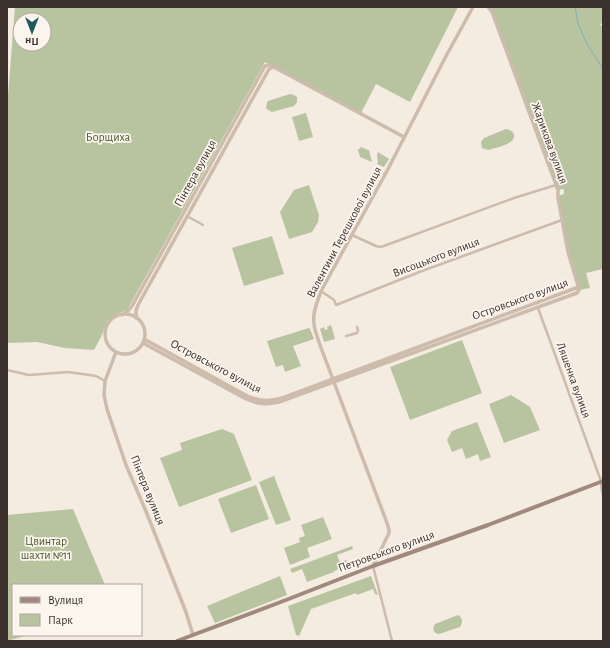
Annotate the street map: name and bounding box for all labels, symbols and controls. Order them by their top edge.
north arrow [12,12,52,52]
text: Пн [25,36,39,47]
street label: Жарикова вулиця [529,101,570,186]
park label: Борщиха [86,131,131,143]
street label: Пінтера вулиця [172,138,219,209]
street label: Валентини Терешкової вулиця [304,165,385,300]
street label: Висоцького вулиця [391,235,481,280]
street label: Островського вулиця [470,276,570,323]
street label: Островського вулиця [168,337,263,396]
street label: Ляшенка вулиця [554,341,593,420]
street label: Пінтера вулиця [128,453,167,527]
street label: Петровського вулиця [336,528,436,575]
park label: Цвинтар шахти №11 [21,535,71,561]
legend [12,584,142,636]
text: Вулиця [48,594,83,607]
text: Парк [48,614,73,626]

